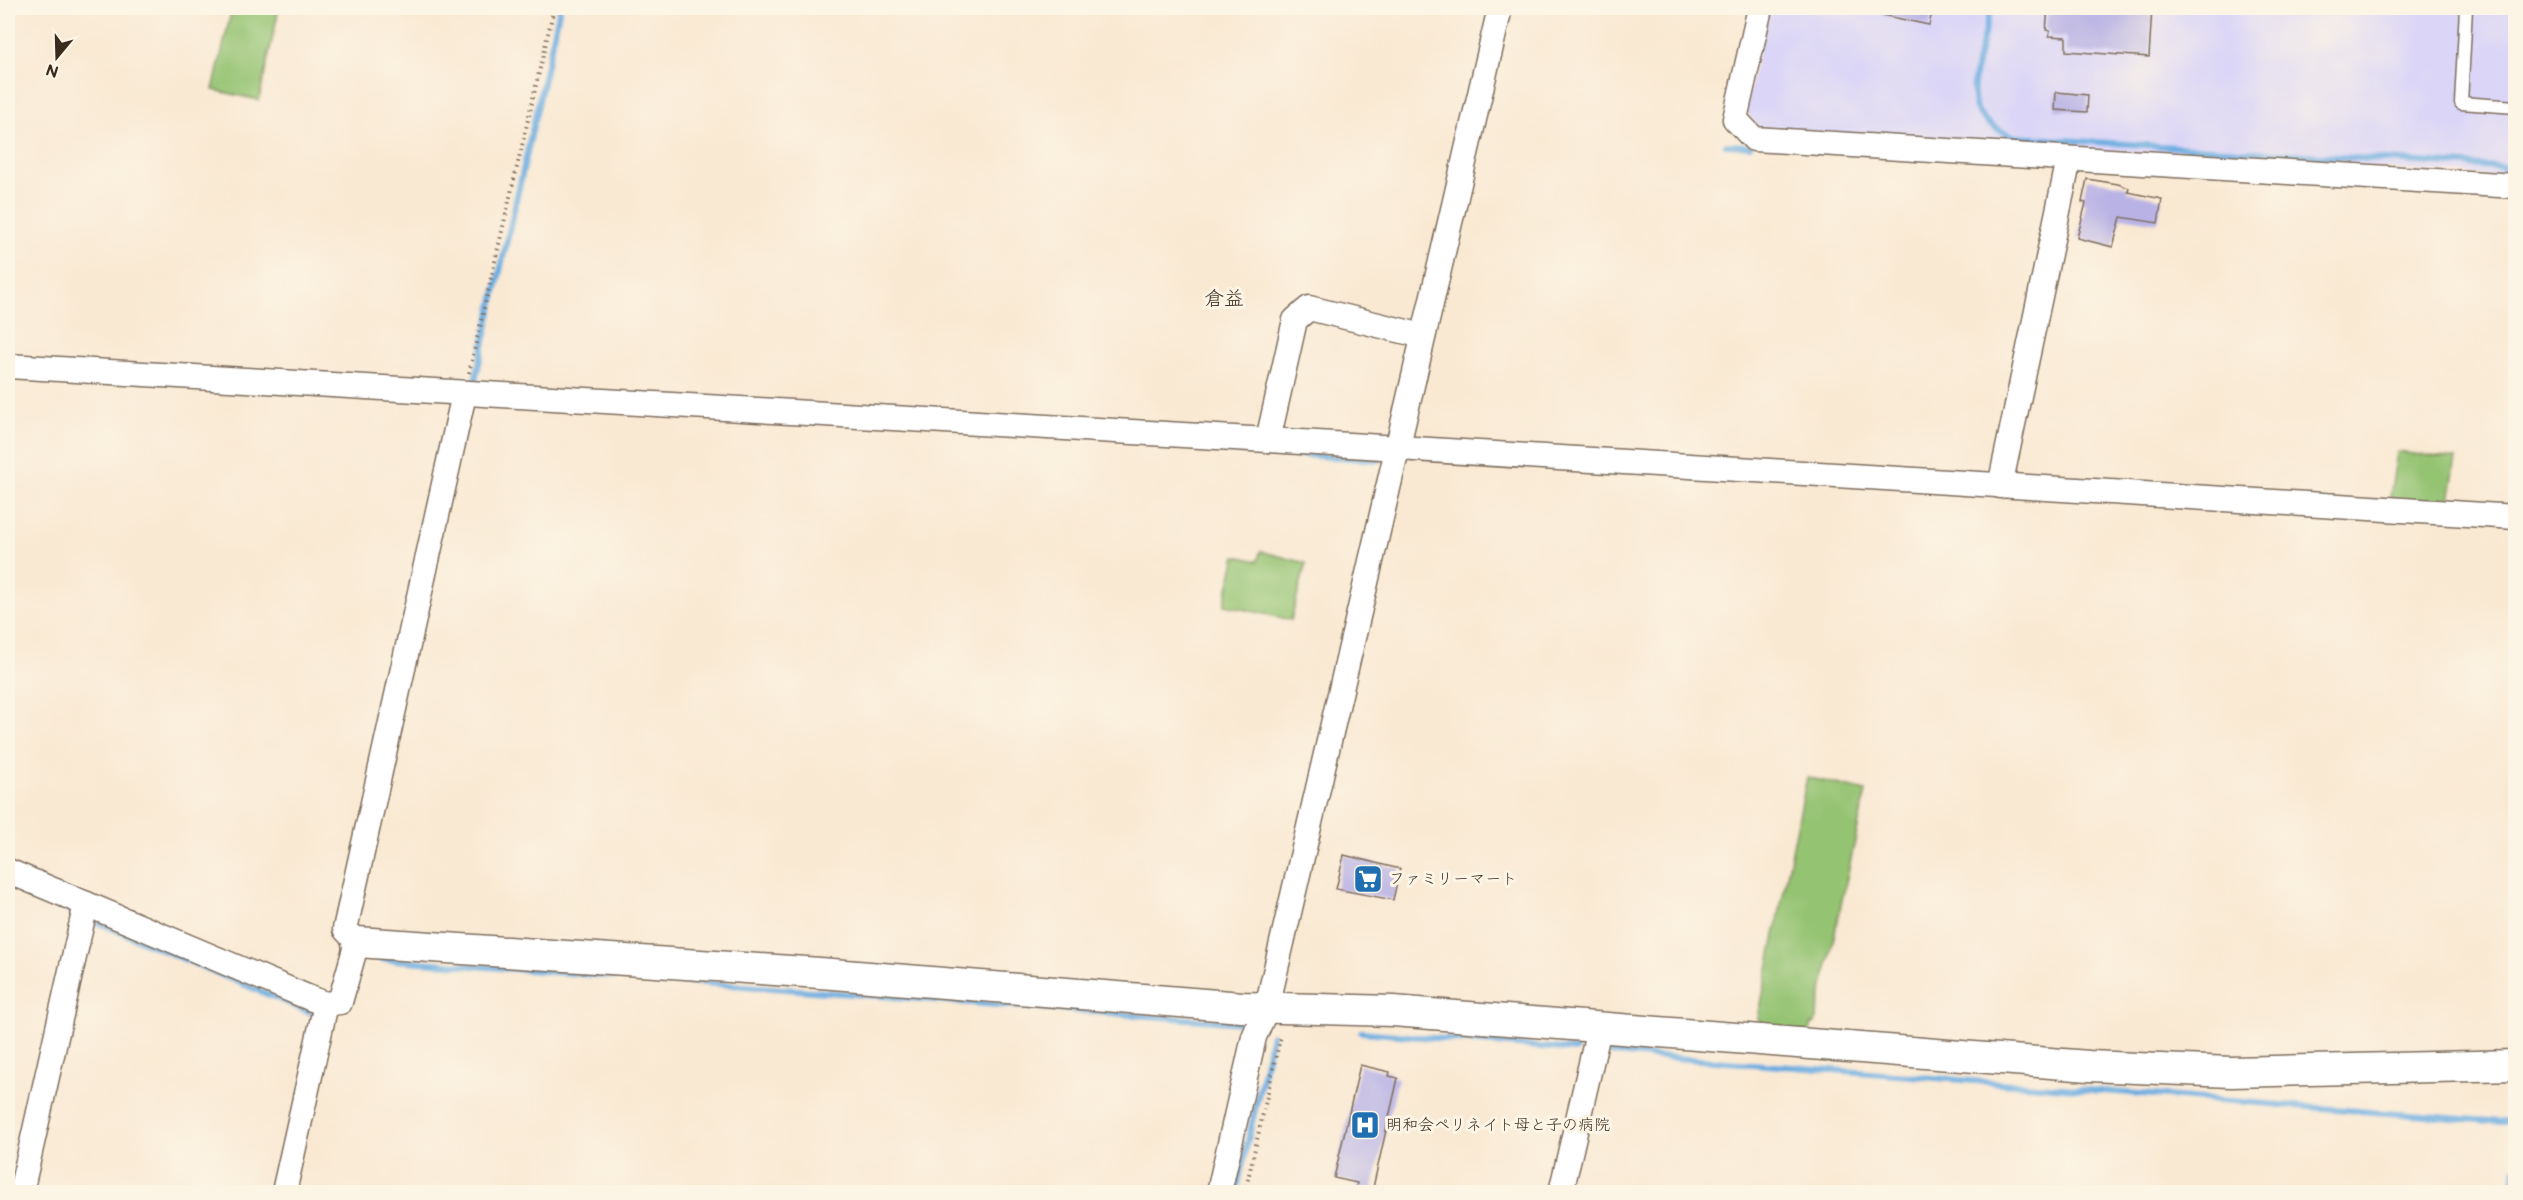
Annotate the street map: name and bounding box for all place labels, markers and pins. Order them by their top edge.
supermarket icon: ファミリーマート [1352,863,1384,895]
place label: ファミリーマート [1389,870,1517,889]
hospital icon: 明和会ペリネイト母と子の病院 [1349,1109,1381,1141]
place label: 明和会ペリネイト母と子の病院 [1386,1116,1610,1135]

